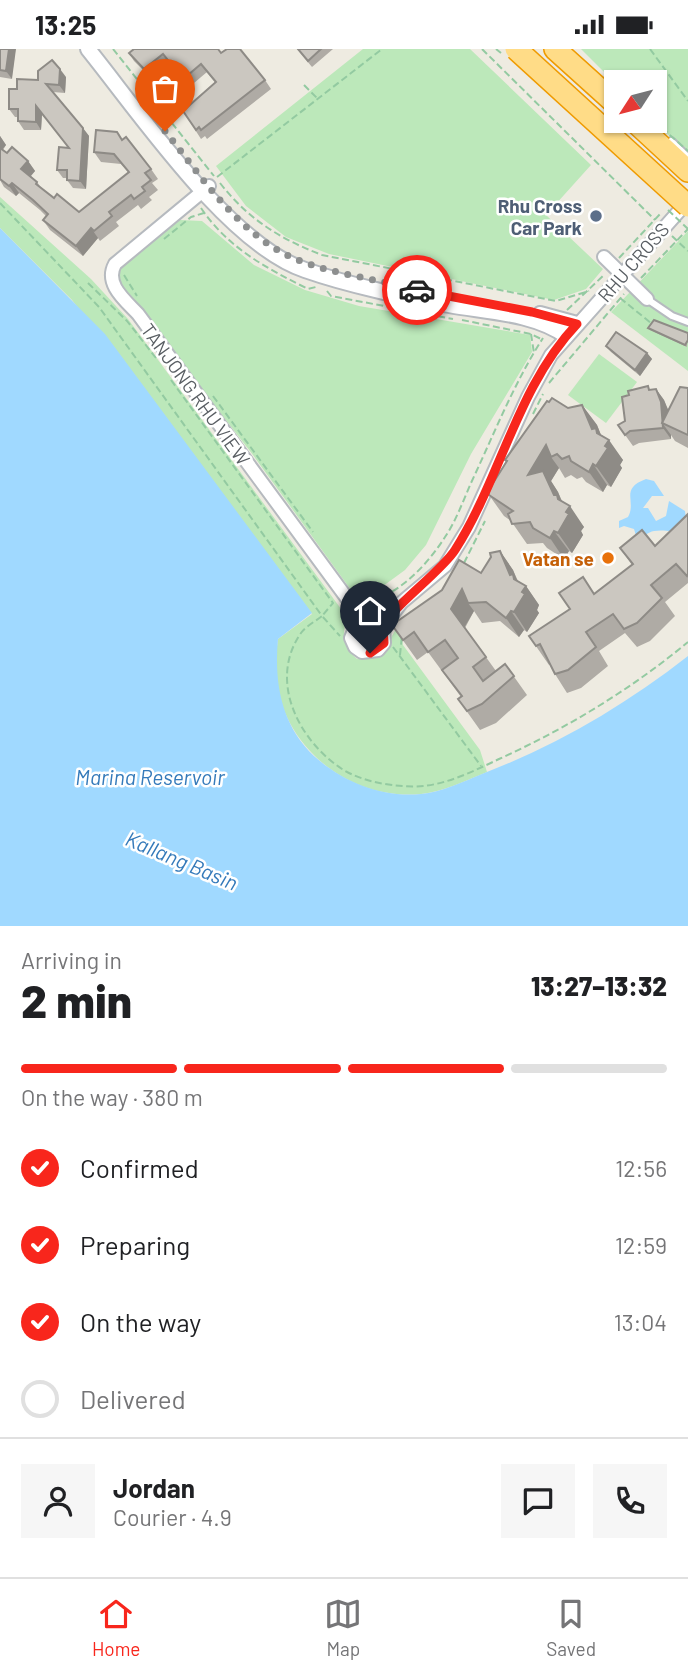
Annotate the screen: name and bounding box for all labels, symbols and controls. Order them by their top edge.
text: 13:25 [35,9,96,40]
pin [135,59,195,131]
icon: bag [146,70,184,108]
north arrow [604,70,667,133]
map controls [604,70,667,133]
place label: Rhu Cross Car Park [498,194,582,239]
marker: Rhu Cross Car Park [588,208,604,224]
street label: RHU CROSS [592,218,674,306]
courier [382,255,452,325]
icon: car [398,271,436,309]
street label: TANJONG RHU VIEW [137,319,255,470]
place label: Vatan se [522,547,594,570]
marker: Vatan se [600,550,616,566]
pin [340,581,400,653]
icon: home [351,592,389,630]
water label: Marina Reservoir [75,764,225,789]
water label: Kallang Basin [122,825,242,895]
text: Arriving in [21,946,122,974]
text: 13:27–13:32 [531,970,667,1001]
text: 2 min [21,972,132,1027]
text: On the way · 380 m [21,1083,203,1111]
icon: check [21,1149,59,1187]
text: Confirmed [80,1152,199,1183]
text: 12:56 [615,1154,667,1182]
icon: check [21,1226,59,1264]
text: Preparing [80,1229,190,1260]
text: 12:59 [615,1231,667,1259]
icon: check [21,1303,59,1341]
text: On the way [80,1306,201,1337]
text: 13:04 [614,1308,667,1336]
text: Delivered [80,1383,186,1414]
button: person [21,1464,95,1538]
button: chat [501,1464,575,1538]
button: phone [593,1464,667,1538]
text: Jordan [113,1472,195,1503]
text: Courier · 4.9 [113,1503,232,1531]
tab: Home [92,1595,140,1660]
tab: Map [324,1595,362,1660]
tab: Saved [546,1595,596,1660]

